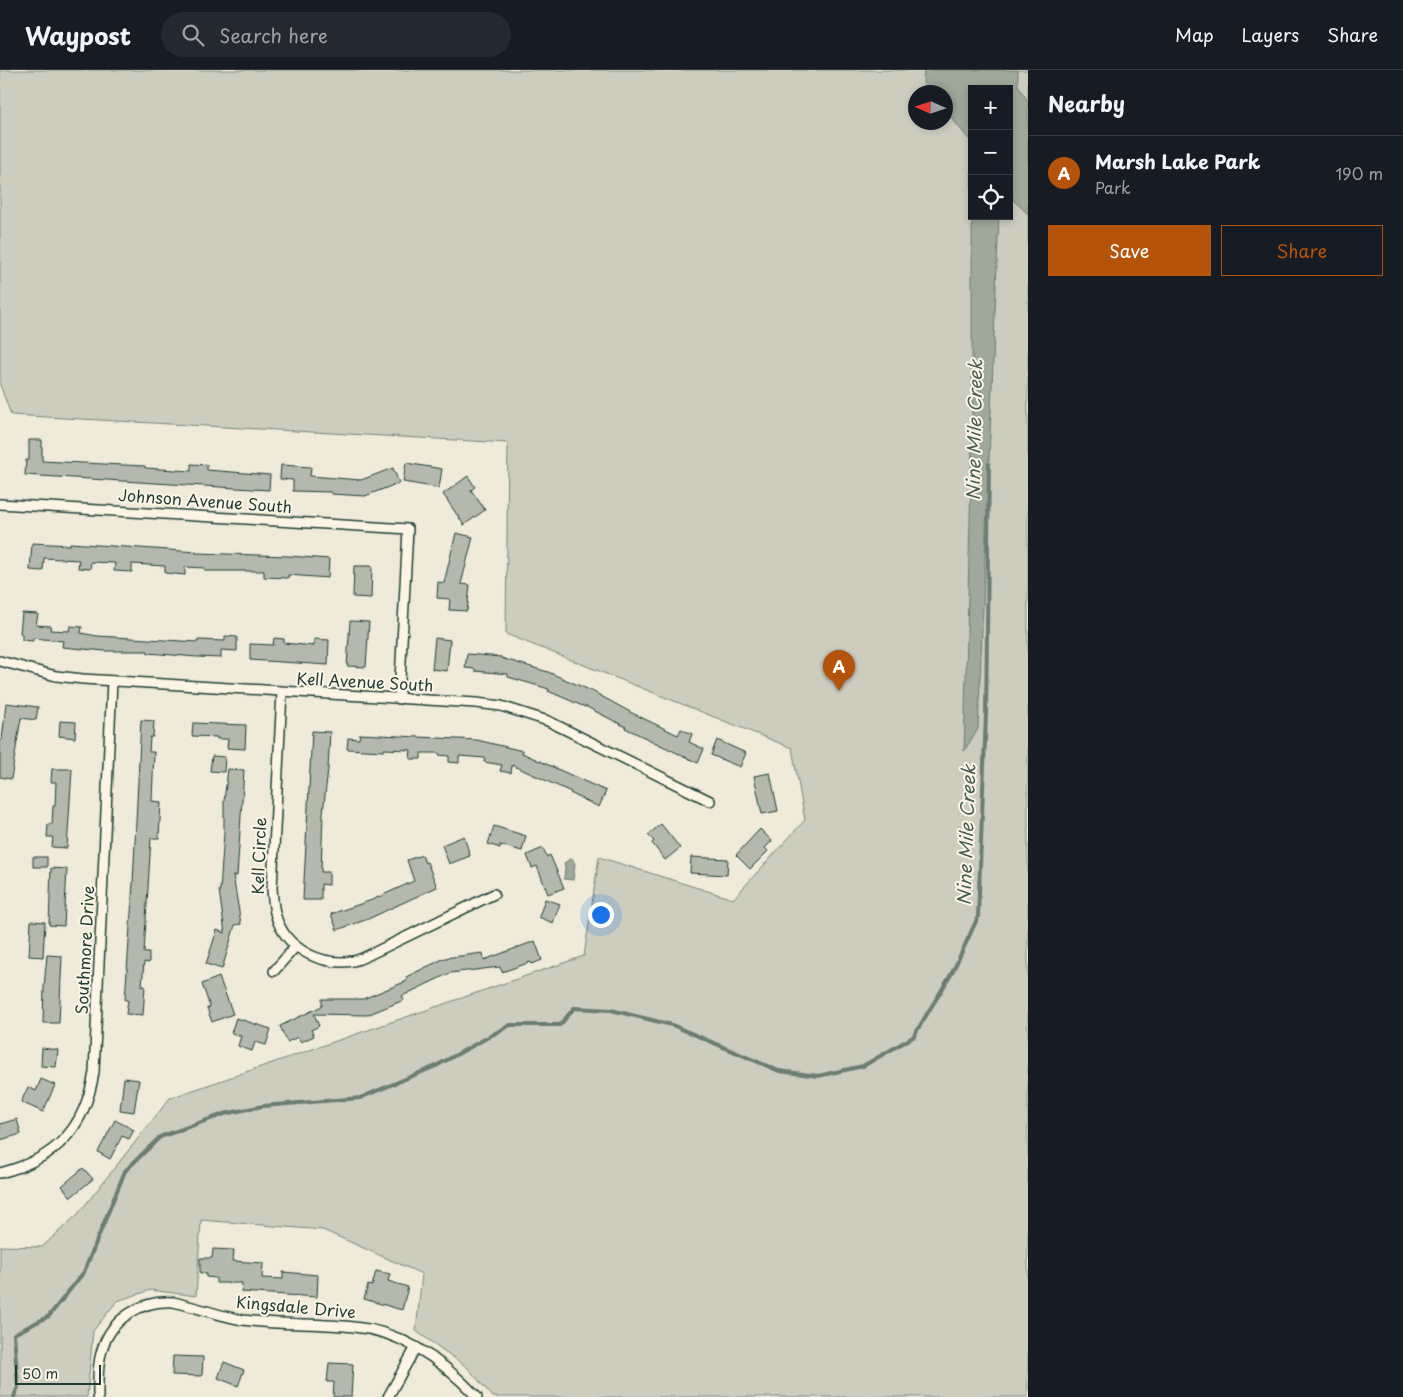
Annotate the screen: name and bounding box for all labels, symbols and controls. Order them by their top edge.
search box [161,12,511,57]
text: Waypost [25,17,131,53]
icon: search [179,21,207,49]
text: Search here [219,21,328,49]
text: Map [1175,21,1214,48]
text: Layers [1242,21,1299,48]
text: Share [1327,21,1378,48]
north arrow [908,85,953,130]
map controls [968,85,1013,220]
button: + [968,85,1013,130]
text: Nearby [1048,87,1125,119]
button: − [968,130,1013,175]
text: Marsh Lake Park [1095,147,1261,175]
text: A [1058,161,1070,185]
text: 190 m [1335,161,1383,185]
button: locate [968,175,1013,220]
text: Park [1095,175,1131,199]
button: Save [1048,225,1211,276]
button: Share [1221,225,1383,276]
water label: Nine Mile Creek [959,358,988,501]
street label: Johnson Avenue South [117,482,293,518]
pin: A [823,650,855,691]
street label: Kell Avenue South [296,665,434,697]
water label: Nine Mile Creek [950,763,981,906]
street label: Kell Circle [245,817,271,895]
street label: Southmore Drive [69,885,99,1015]
your location [588,902,614,928]
street label: Kingsdale Drive [235,1289,357,1323]
scale bar [15,1362,101,1385]
text: 50 m [22,1363,58,1384]

